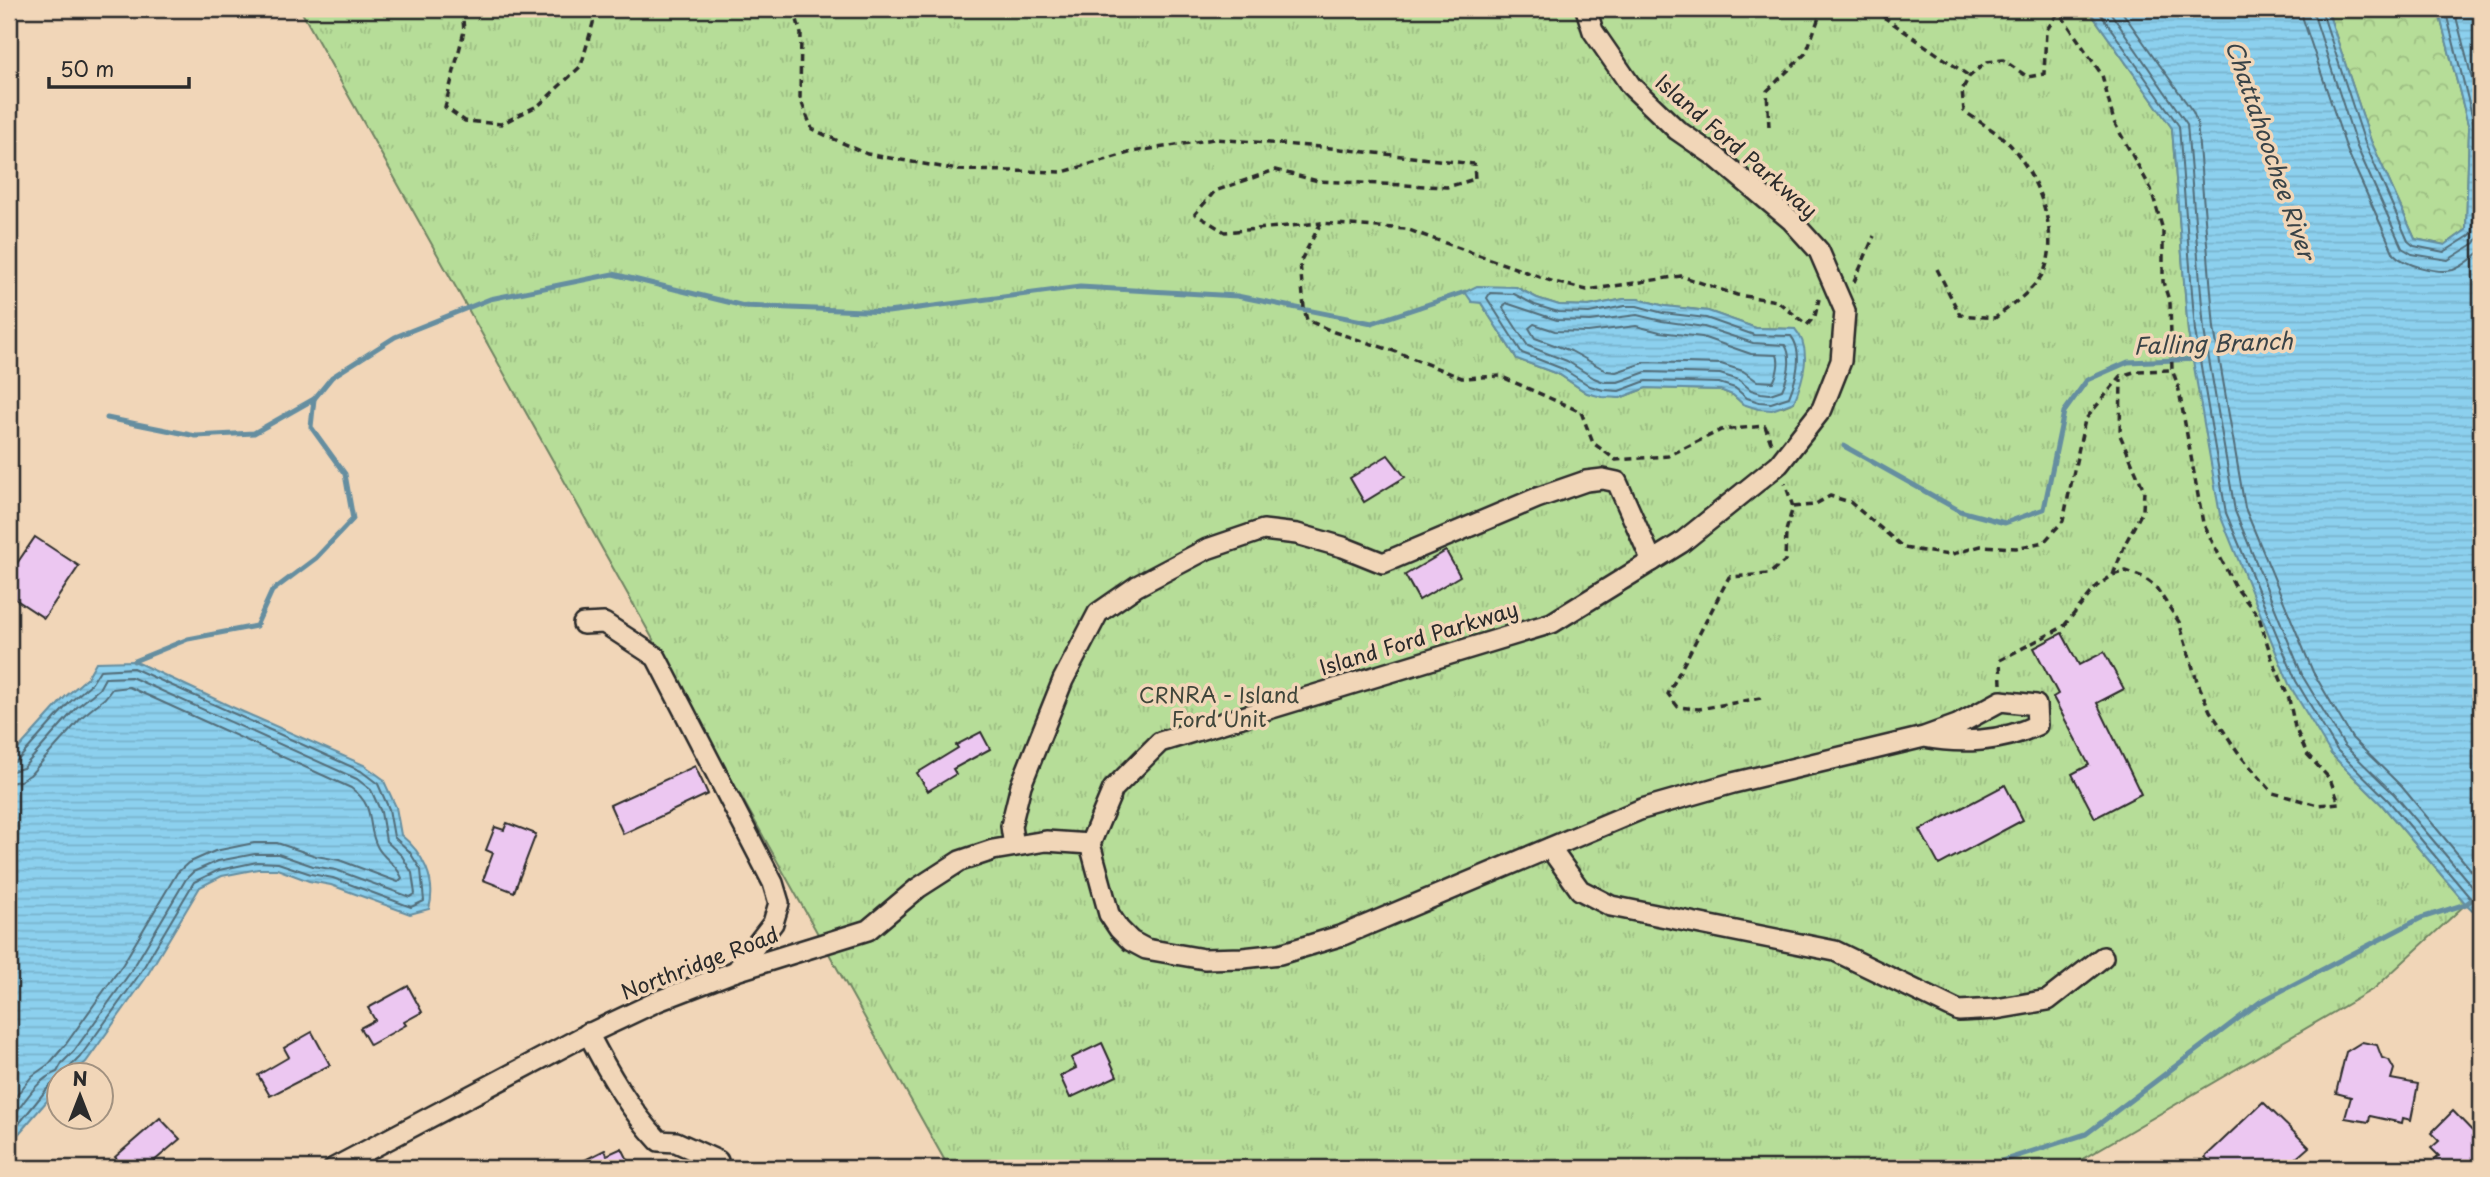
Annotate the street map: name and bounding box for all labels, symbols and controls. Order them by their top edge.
water label: Chattahoochee River [2218,35,2326,267]
scale bar [49,46,189,90]
text: 50 m [60,52,114,84]
street label: Island Ford Parkway [1649,66,1826,225]
water label: Falling Branch [2133,322,2294,363]
street label: Island Ford Parkway [1315,592,1522,682]
park label: CRNRA - Island Ford Unit [1139,678,1299,734]
street label: Northridge Road [616,917,783,1007]
north arrow [46,1062,116,1132]
text: N [72,1064,88,1092]

